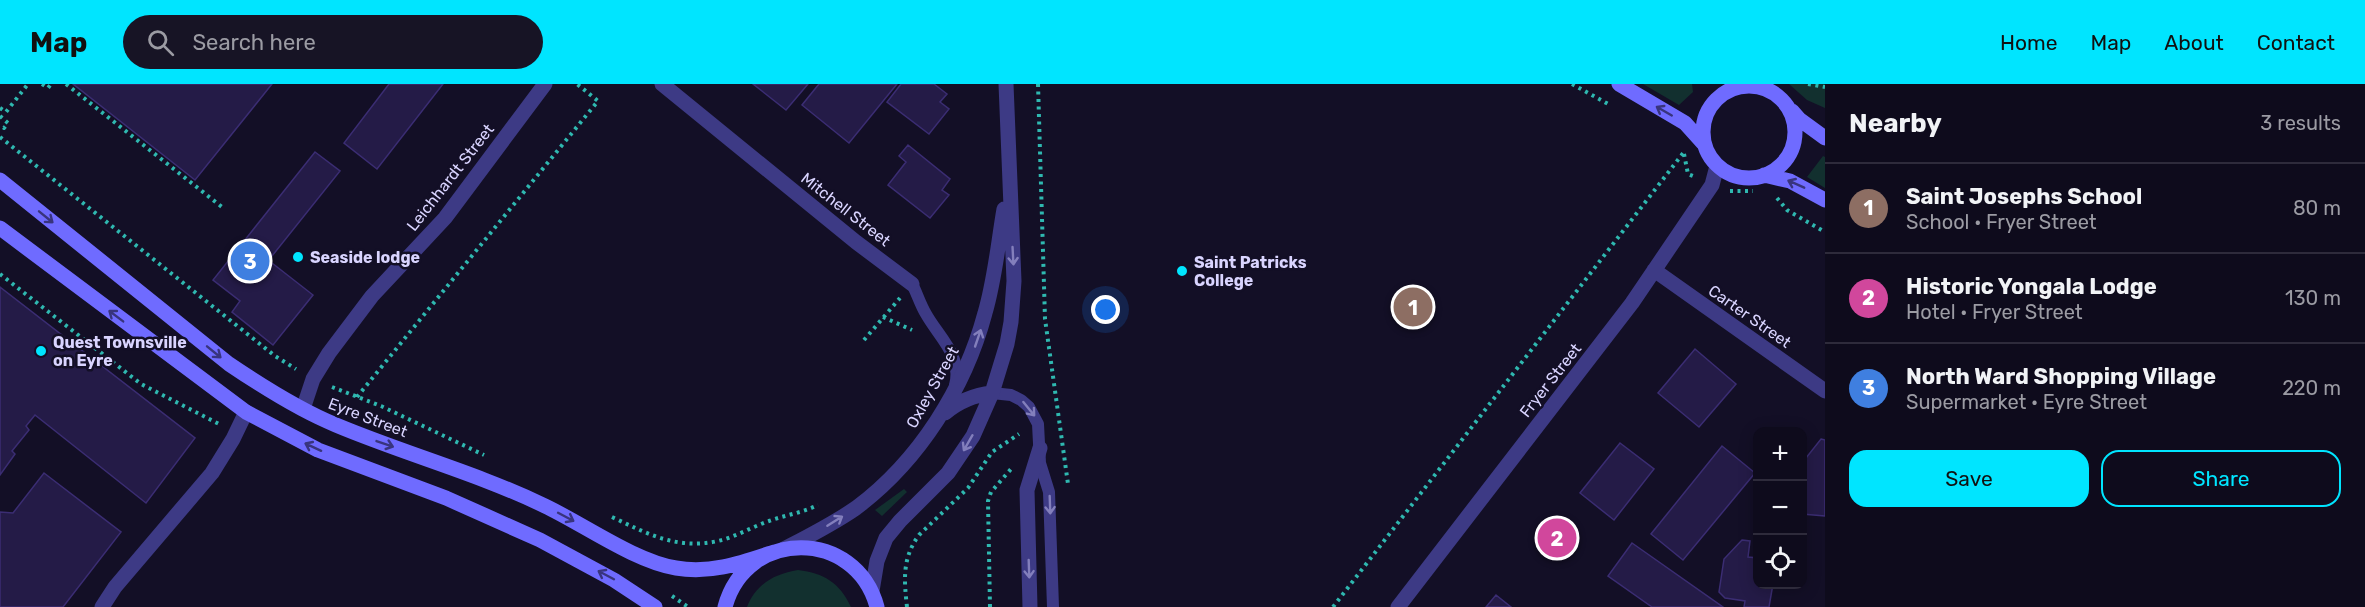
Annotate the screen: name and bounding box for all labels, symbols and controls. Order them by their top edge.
search box [123,15,543,69]
text: Map [30,26,87,59]
icon: search [144,26,177,59]
text: Search here [192,29,316,56]
text: Home [2000,30,2057,55]
text: Map [2090,30,2131,55]
text: About [2164,30,2224,55]
text: Contact [2257,30,2335,55]
one-way arrow [1656,104,1673,116]
text: Nearby [1849,108,1942,139]
text: 3 results [2260,111,2341,135]
street label: Leichhardt Street [403,120,498,235]
street label: Mitchell Street [797,169,894,250]
one-way arrow [1787,178,1805,189]
text: Saint Josephs School [1906,183,2142,210]
text: 1 [1864,196,1873,220]
text: 80 m [2293,196,2341,220]
one-way arrow [37,210,53,223]
text: School · Fryer Street [1906,210,2097,234]
pin: 3 [230,238,270,284]
one-way arrow [1007,246,1018,266]
place label: Seaside lodge [310,248,420,267]
marker: Seaside lodge [291,250,305,264]
place label: Saint Patricks College [1194,253,1307,290]
marker: Saint Patricks College [1175,264,1189,278]
text: Historic Yongala Lodge [1906,273,2157,300]
street label: Carter Street [1705,281,1795,352]
pin: 1 [1394,284,1432,330]
text: 2 [1862,286,1875,310]
text: 130 m [2285,286,2341,310]
your location [1091,295,1120,324]
text: Hotel · Fryer Street [1906,300,2083,324]
one-way arrow [109,309,125,322]
one-way arrow [973,329,984,348]
place label: Quest Townsville on Eyre [53,333,187,370]
street label: Fryer Street [1516,340,1585,421]
street label: Oxley Street [902,343,963,431]
marker: Quest Townsville on Eyre [34,344,48,358]
one-way arrow [206,345,221,359]
text: North Ward Shopping Village [1906,363,2216,390]
text: 3 [1862,376,1875,400]
text: 220 m [2282,376,2341,400]
text: Supermarket · Eyre Street [1906,390,2147,414]
street label: Eyre Street [326,394,410,441]
one-way arrow [1022,401,1035,417]
map controls [1753,427,1807,589]
button: + [1753,427,1807,481]
one-way arrow [962,434,974,451]
one-way arrow [375,439,394,450]
one-way arrow [304,440,322,452]
button: Save [1849,450,2089,507]
button: Share [2101,450,2341,507]
button: − [1753,481,1807,535]
one-way arrow [1044,495,1055,515]
one-way arrow [556,512,574,523]
one-way arrow [826,515,843,527]
pin: 2 [1538,516,1576,560]
button: locate [1753,535,1807,589]
one-way arrow [1023,559,1035,579]
one-way arrow [598,569,616,580]

